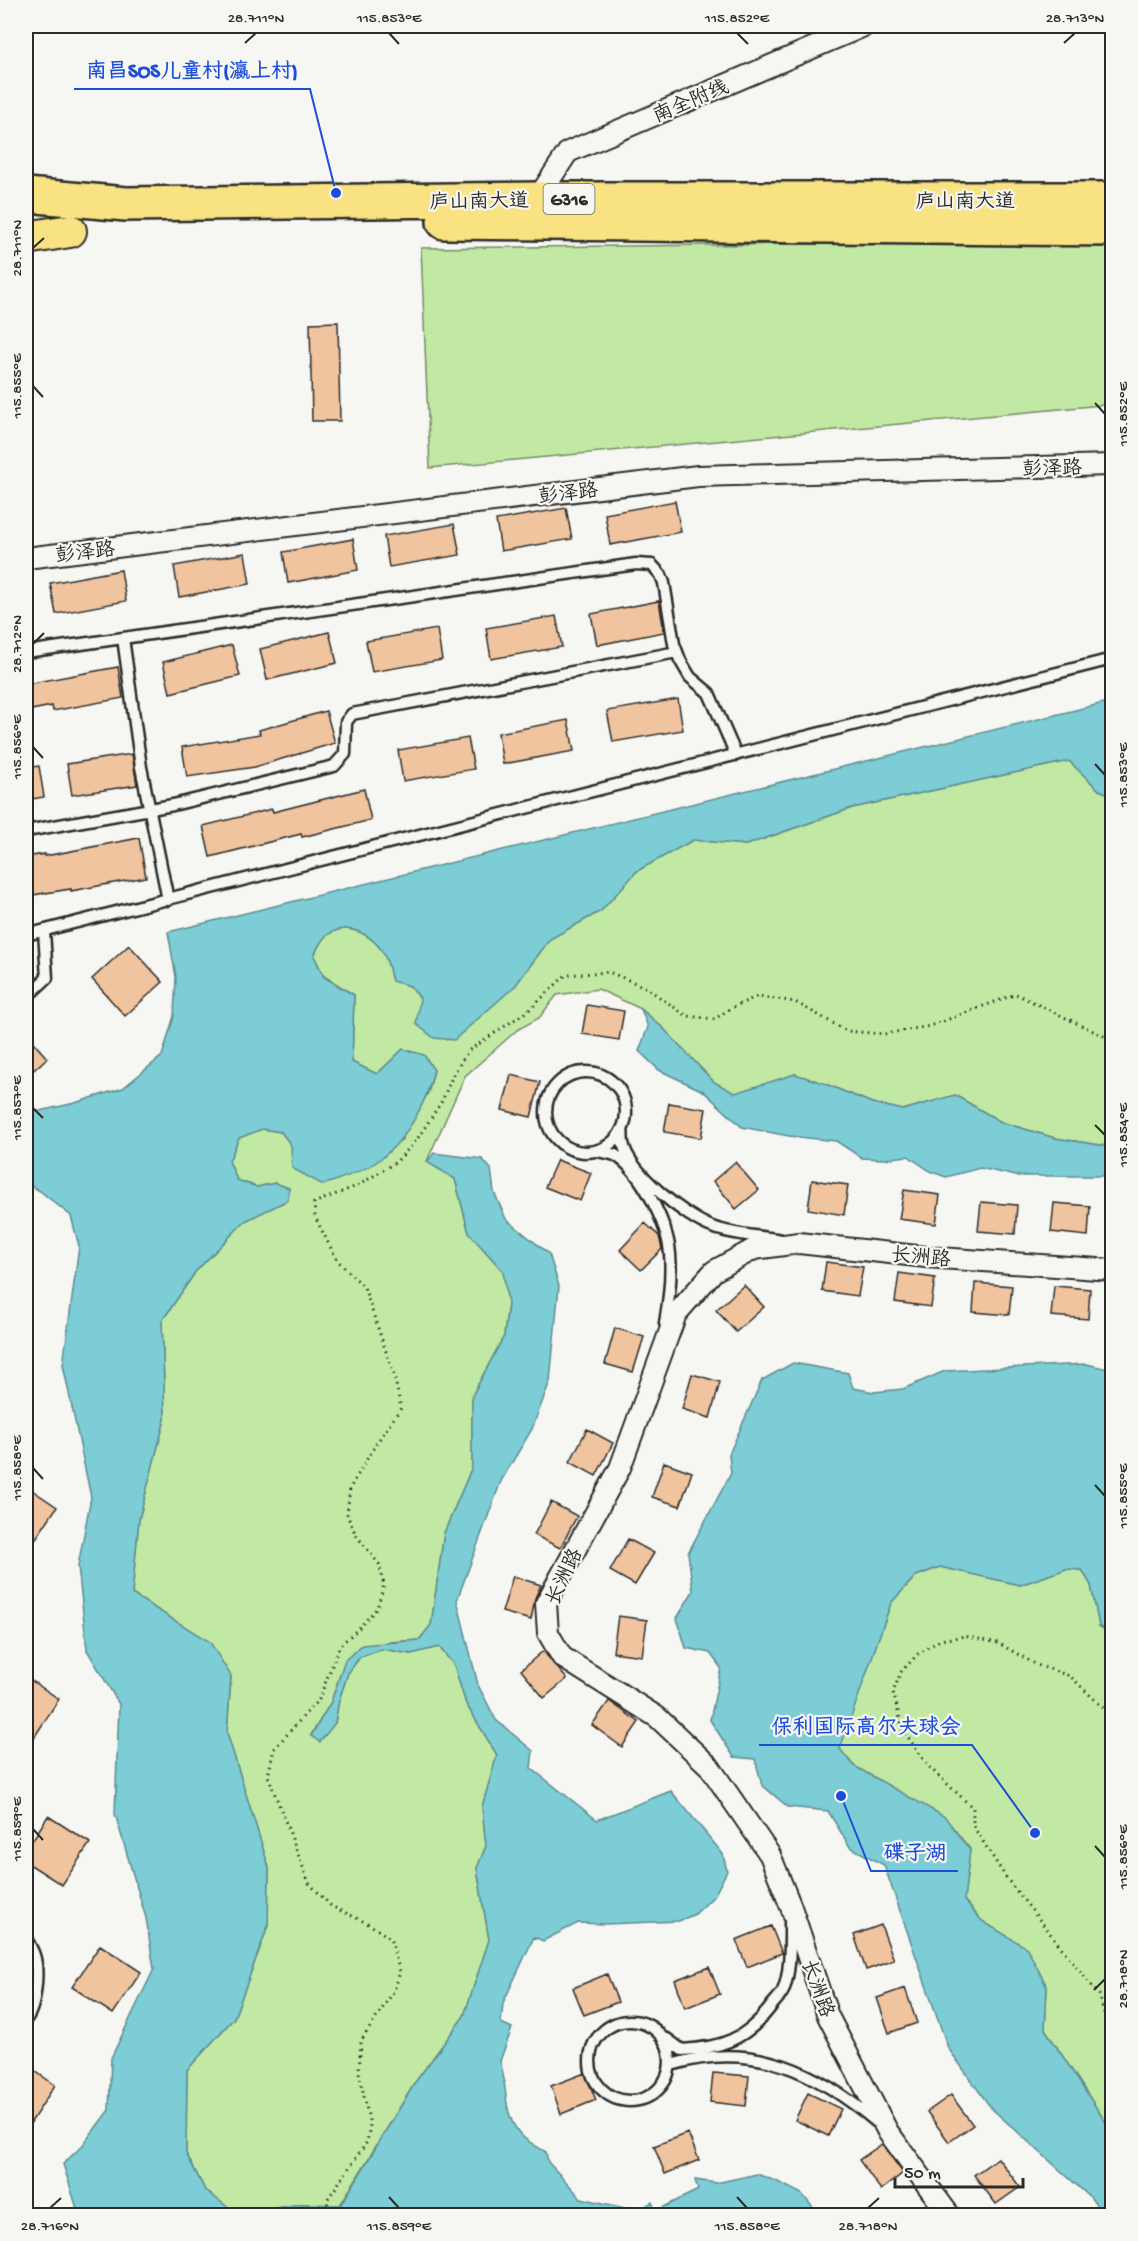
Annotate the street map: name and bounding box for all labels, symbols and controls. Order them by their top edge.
text: 28.711°N [228,10,285,28]
text: 115.853°E [356,10,422,28]
text: 115.852°E [704,10,770,28]
text: 28.713°N [1046,10,1104,28]
callout: 南昌SOS儿童村(瀛上村) [74,50,310,89]
text: 南昌SOS儿童村(瀛上村) [86,59,298,86]
street label: 南全附线 [649,75,733,129]
road number: G316 [544,184,594,214]
street label: 庐山南大道 [429,189,529,216]
street label: 庐山南大道 [915,190,1015,215]
text: 28.711°N [9,219,27,276]
text: 115.855°E [9,353,27,419]
text: 115.852°E [1115,381,1133,447]
street label: 彭泽路 [1022,456,1084,483]
street label: 彭泽路 [537,478,601,511]
street label: 彭泽路 [54,537,118,570]
text: 28.712°N [9,615,27,673]
text: 115.856°E [9,714,27,780]
text: 115.853°E [1115,742,1133,808]
text: 115.857°E [9,1075,27,1141]
text: 115.854°E [1115,1102,1133,1168]
street label: 长洲路 [890,1243,953,1274]
text: 115.858°E [9,1435,27,1502]
text: 115.855°E [1115,1463,1133,1529]
street label: 长洲路 [541,1544,590,1610]
callout: 保利国际高尔夫球会 [759,1706,972,1745]
text: 保利国际高尔夫球会 [772,1715,961,1742]
text: 115.859°E [9,1796,27,1862]
text: 115.856°E [1115,1824,1133,1890]
callout: 碟子湖 [871,1832,958,1871]
text: 碟子湖 [884,1841,947,1868]
text: 28.718°N [1115,1949,1133,2008]
street label: 长洲路 [795,1956,839,2022]
scale bar [895,2151,1022,2189]
text: 50 m [904,2164,941,2185]
text: 28.716°N [21,2218,79,2236]
text: 115.859°E [366,2218,432,2236]
text: 115.858°E [713,2218,780,2236]
text: 28.718°N [839,2218,898,2236]

